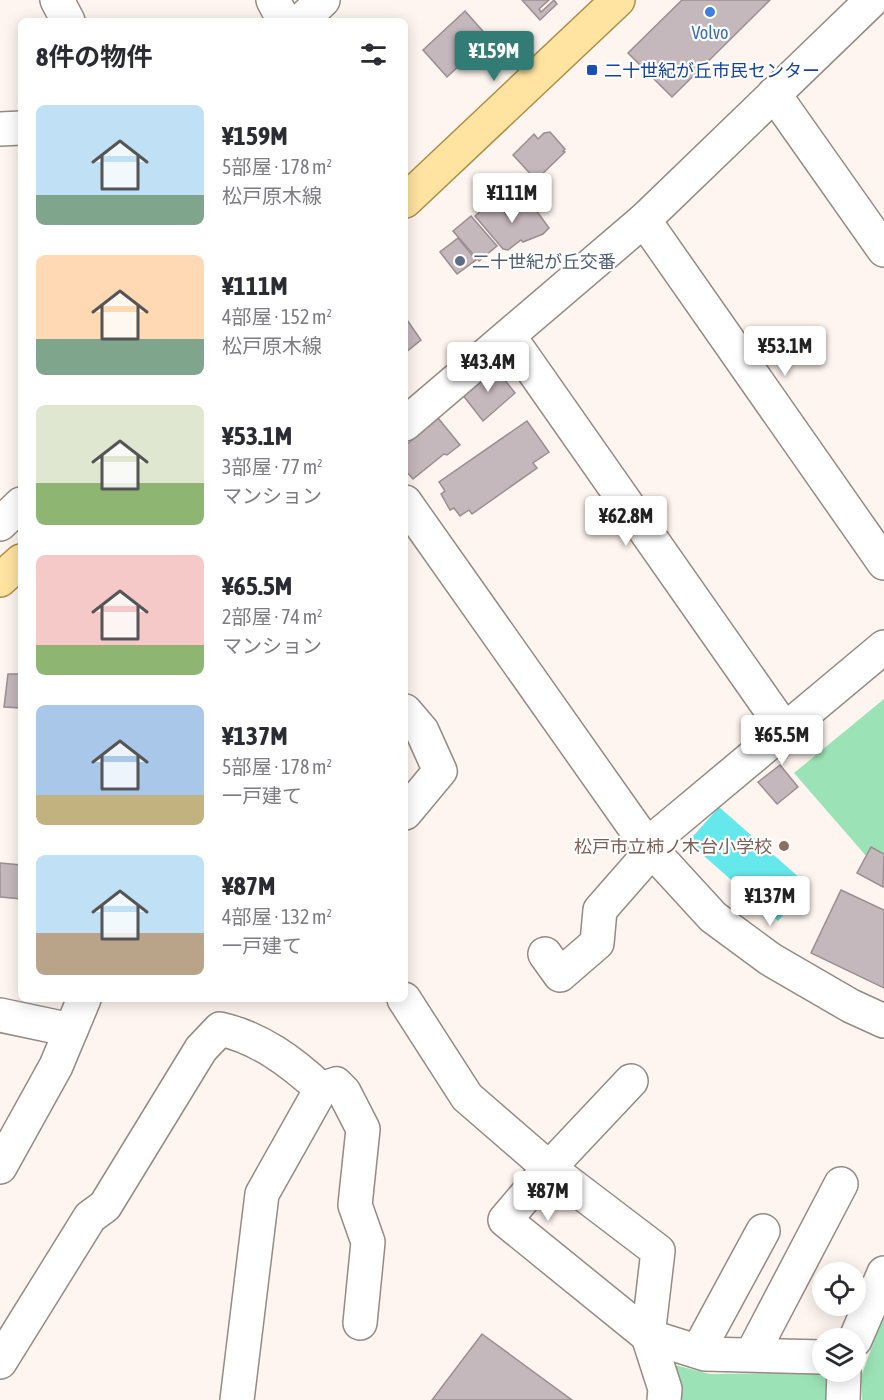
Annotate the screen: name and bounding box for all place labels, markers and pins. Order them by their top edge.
marker: Volvo [703,5,717,19]
place label: Volvo [691,22,729,43]
pin: ¥159M [452,31,536,82]
place label: 二十世紀が丘市民センター [604,60,820,81]
marker: 二十世紀が丘市民センター [585,63,599,77]
pin: ¥111M [470,173,554,224]
place label: 二十世紀が丘交番 [472,251,616,272]
marker: 二十世紀が丘交番 [453,254,467,268]
pin: ¥53.1M [736,326,834,377]
pin: ¥43.4M [439,342,537,393]
pin: ¥62.8M [577,496,675,547]
pin: ¥65.5M [733,715,831,766]
place label: 松戸市立柿ノ木台小学校 [574,836,772,857]
marker: 松戸市立柿ノ木台小学校 [777,839,791,853]
pin: ¥137M [728,876,812,927]
pin: ¥87M [512,1171,584,1222]

